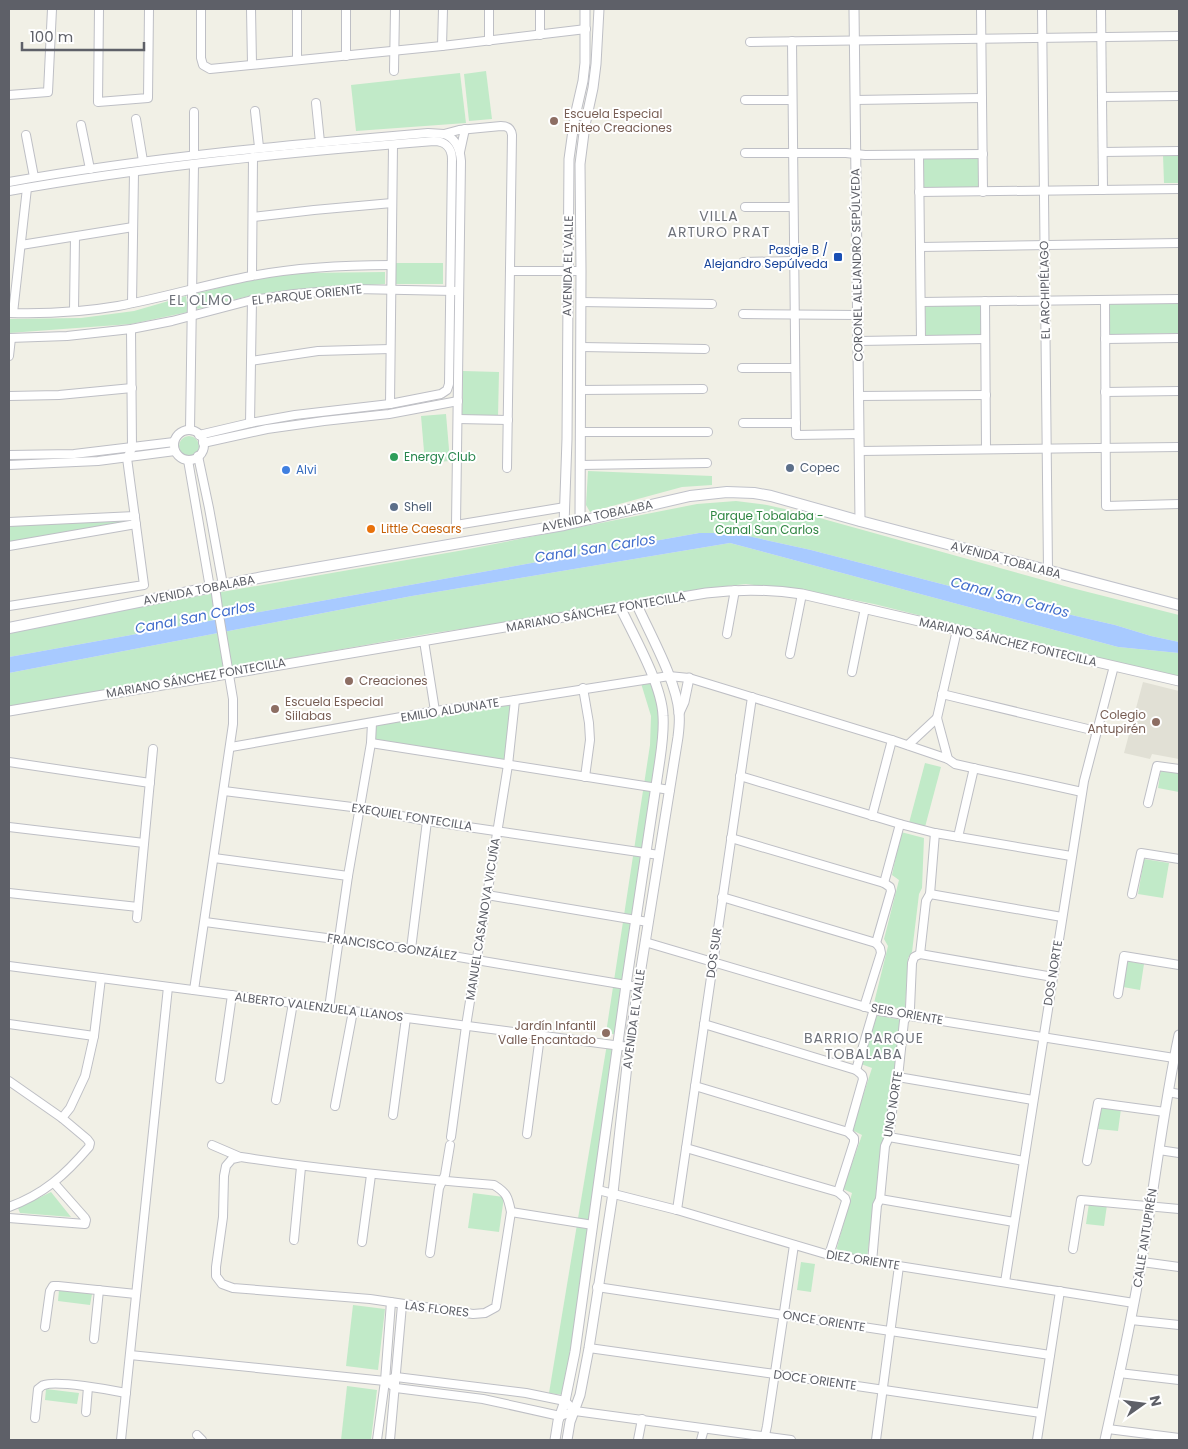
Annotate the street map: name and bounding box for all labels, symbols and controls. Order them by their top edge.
scale bar [22,20,145,52]
text: 100 m [30,26,73,47]
place label: Escuela Especial Eniteo Creaciones [564,105,672,136]
marker: Escuela Especial Eniteo Creaciones [548,115,560,127]
street label: CORONEL ALEJANDRO SEPÚLVEDA [846,168,867,362]
district label: VILLA ARTURO PRAT [668,206,770,242]
street label: AVENIDA EL VALLE [558,215,577,317]
place label: Pasaje B / Alejandro Sepúlveda [704,241,828,272]
street label: EL ARCHIPIÉLAGO [1035,241,1054,339]
marker: Pasaje B / Alejandro Sepúlveda [832,251,844,263]
street label: EL PARQUE ORIENTE [251,280,363,309]
district label: EL OLMO [169,290,233,310]
place label: Energy Club [404,448,476,465]
marker: Energy Club [388,451,400,463]
place label: Copec [800,459,840,476]
place label: Alvi [296,461,317,478]
marker: Copec [784,462,796,474]
marker: Alvi [280,464,292,476]
street label: AVENIDA TOBALABA [540,495,654,536]
place label: Shell [404,498,432,515]
marker: Shell [388,501,400,513]
park label: Parque Tobalaba - Canal San Carlos [710,507,824,538]
place label: Little Caesars [381,520,461,537]
marker: Little Caesars [365,523,377,535]
water label: Canal San Carlos [533,529,657,567]
street label: AVENIDA TOBALABA [949,537,1063,582]
street label: AVENIDA TOBALABA [142,570,256,609]
water label: Canal San Carlos [948,572,1072,622]
street label: MARIANO SÁNCHEZ FONTECILLA [505,587,687,636]
water label: Canal San Carlos [133,596,257,638]
street label: MARIANO SÁNCHEZ FONTECILLA [918,613,1099,670]
street label: MARIANO SÁNCHEZ FONTECILLA [105,653,287,702]
place label: Creaciones [359,672,428,689]
marker: Creaciones [343,675,355,687]
place label: Escuela Especial Siilabas [285,693,383,724]
street label: EMILIO ALDUNATE [400,693,500,726]
marker: Escuela Especial Siilabas [269,703,281,715]
place label: Colegio Antupirén [1088,706,1146,737]
marker: Colegio Antupirén [1150,716,1162,728]
street label: EXEQUIEL FONTECILLA [350,799,474,834]
street label: MANUEL CASANOVA VICUÑA [461,836,504,1001]
street label: DOS SUR [702,927,725,979]
street label: FRANCISCO GONZÁLEZ [326,929,458,964]
street label: DOS NORTE [1039,939,1066,1007]
street label: AVENIDA EL VALLE [618,968,649,1070]
street label: ALBERTO VALENZUELA LLANOS [234,988,404,1025]
street label: SEIS ORIENTE [870,999,945,1028]
place label: Jardín Infantil Valle Encantado [498,1017,596,1048]
marker: Jardín Infantil Valle Encantado [600,1027,612,1039]
district label: BARRIO PARQUE TOBALABA [804,1028,924,1064]
street label: UNO NORTE [879,1070,906,1138]
street label: CALLE ANTUPIRÉN [1128,1187,1161,1289]
street label: DIEZ ORIENTE [825,1245,901,1274]
street label: LAS FLORES [404,1296,470,1321]
street label: ONCE ORIENTE [782,1306,867,1335]
street label: DOCE ORIENTE [773,1365,858,1394]
north arrow [1118,1379,1168,1429]
text: N [1145,1393,1167,1408]

